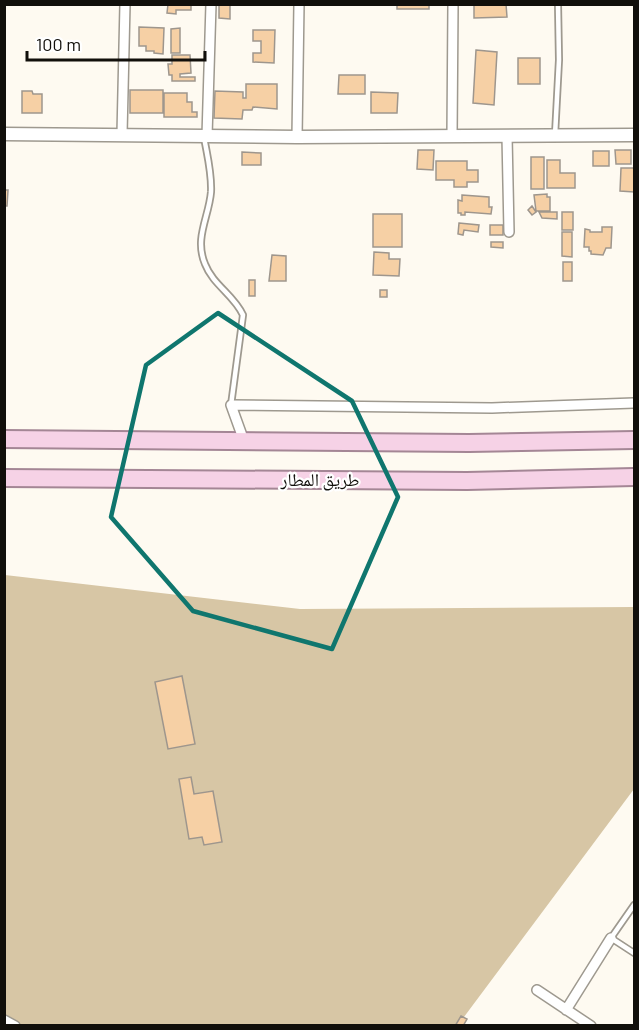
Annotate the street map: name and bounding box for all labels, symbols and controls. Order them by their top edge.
scale bar [27,24,206,62]
text: 100 m [36,33,81,55]
street label: طريق المطار [280,468,359,491]

